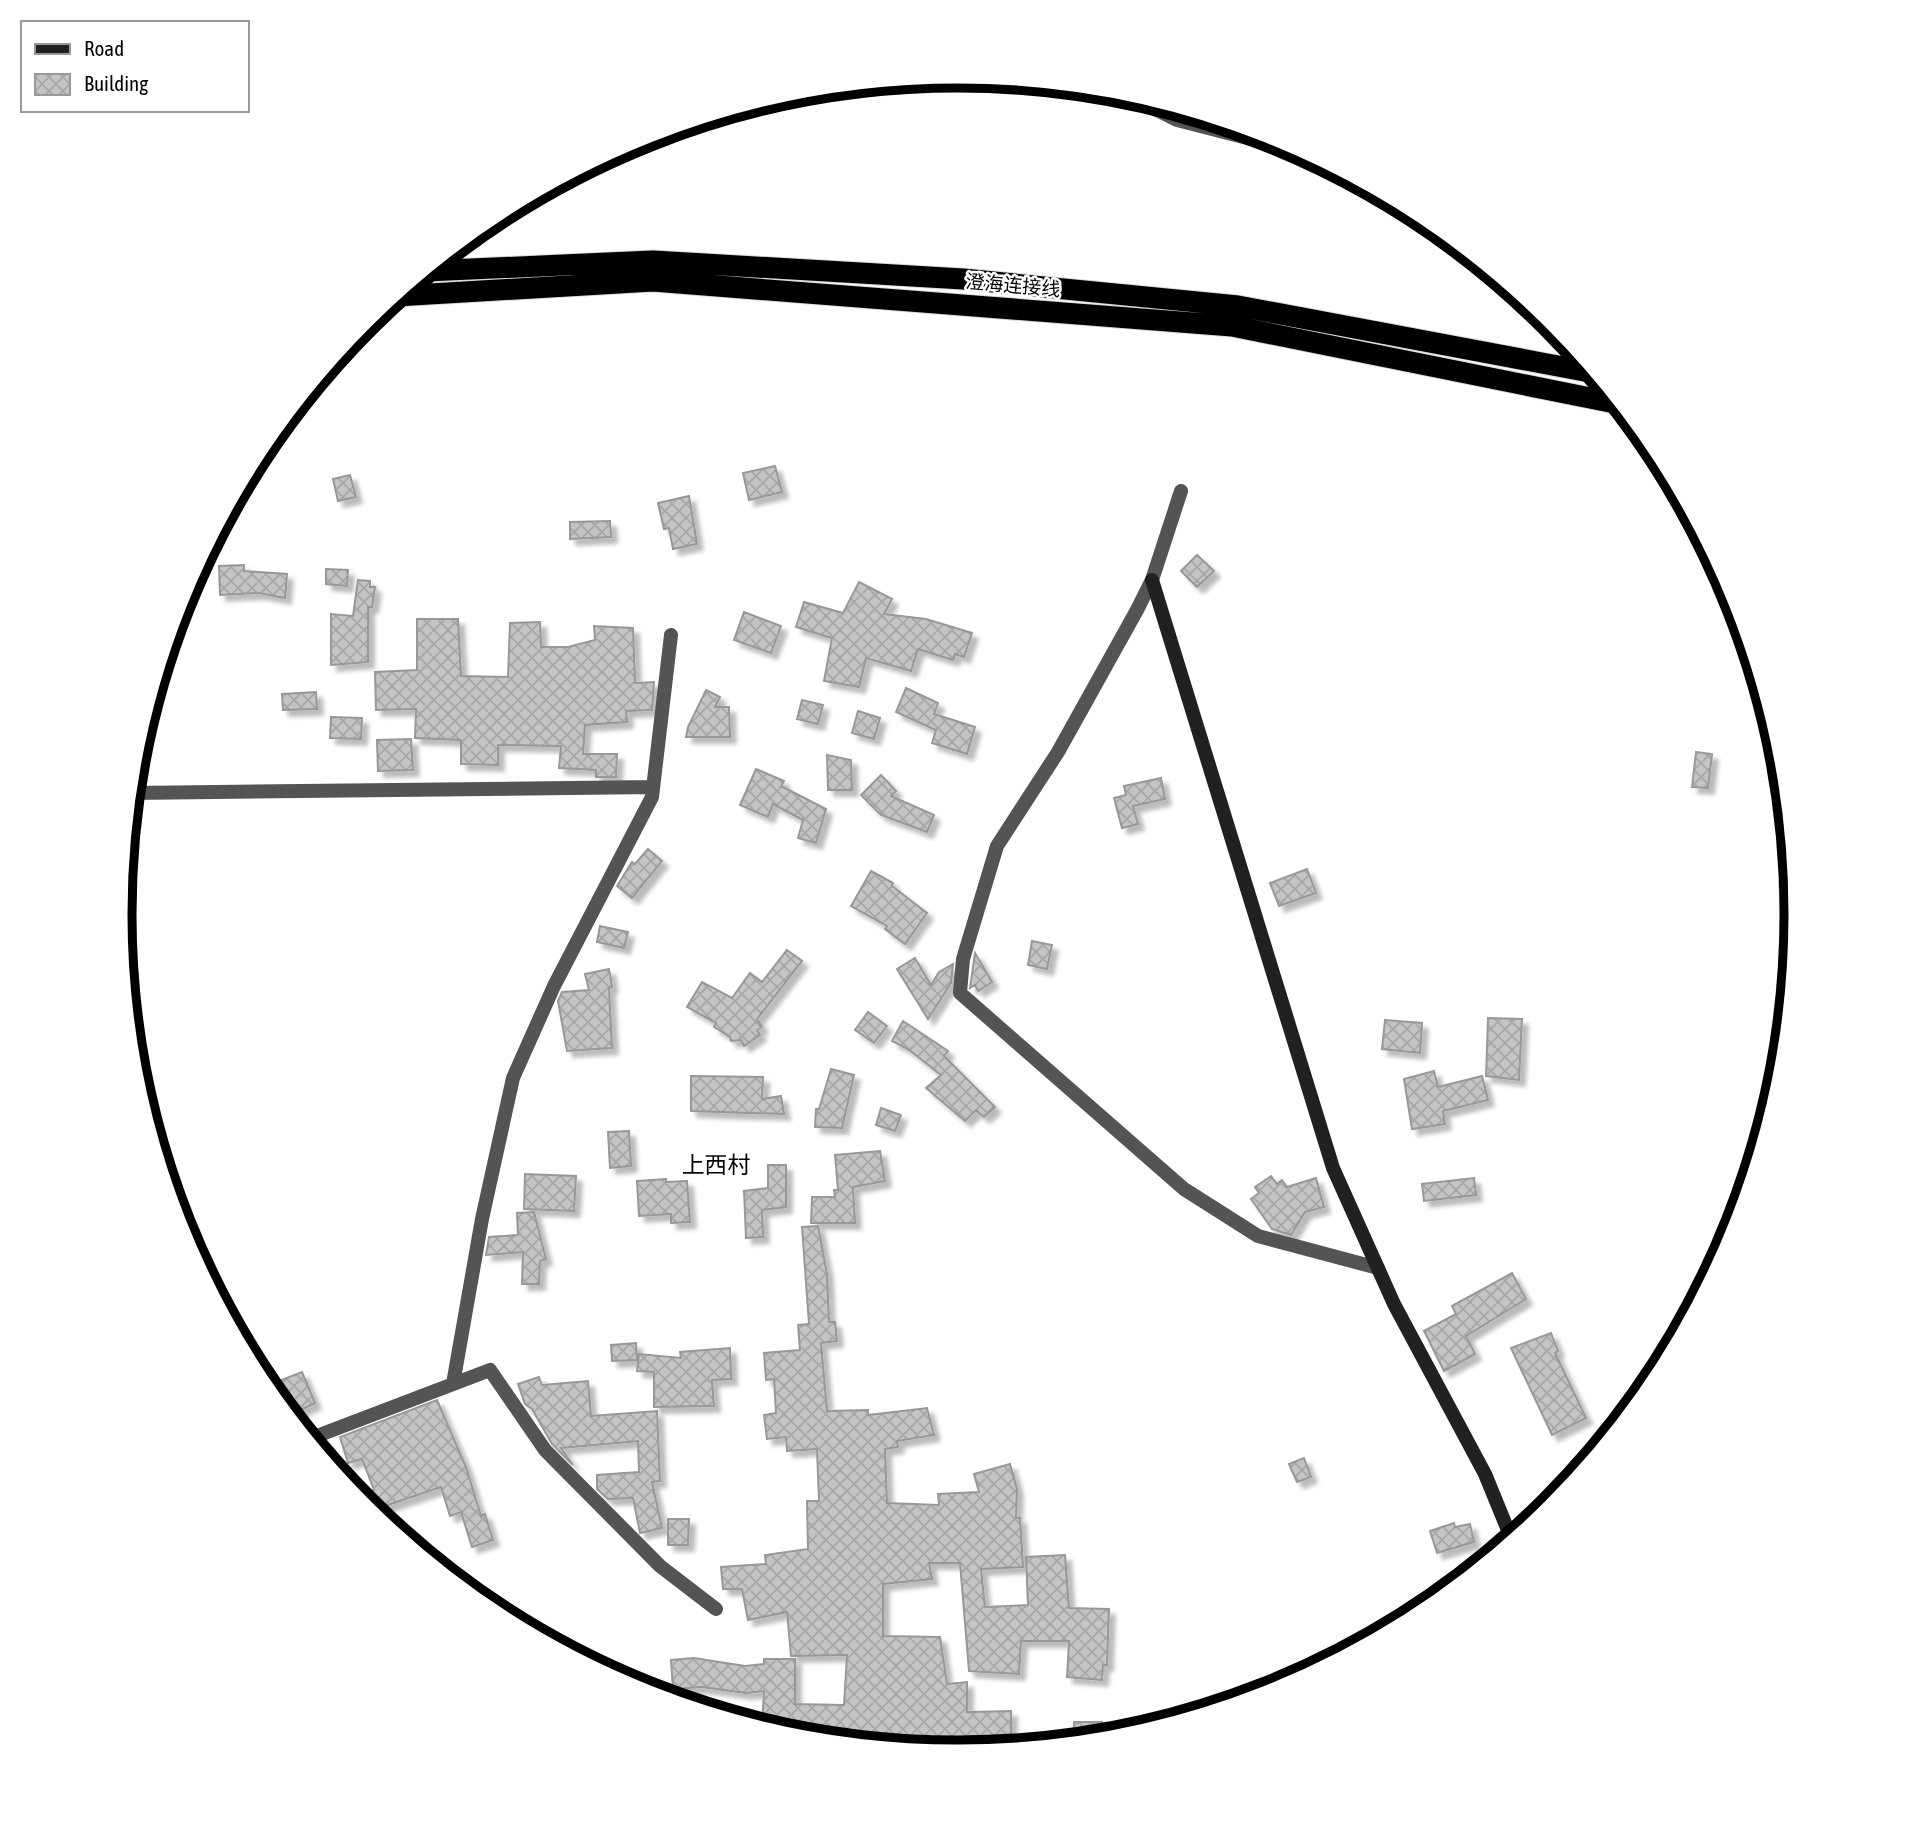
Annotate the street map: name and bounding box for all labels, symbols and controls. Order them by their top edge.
legend [21,21,248,112]
text: Road [84,36,124,60]
text: Building [84,71,148,95]
street label: 澄海连接线 [965,270,1061,300]
district label: 上西村 [682,1152,751,1178]

